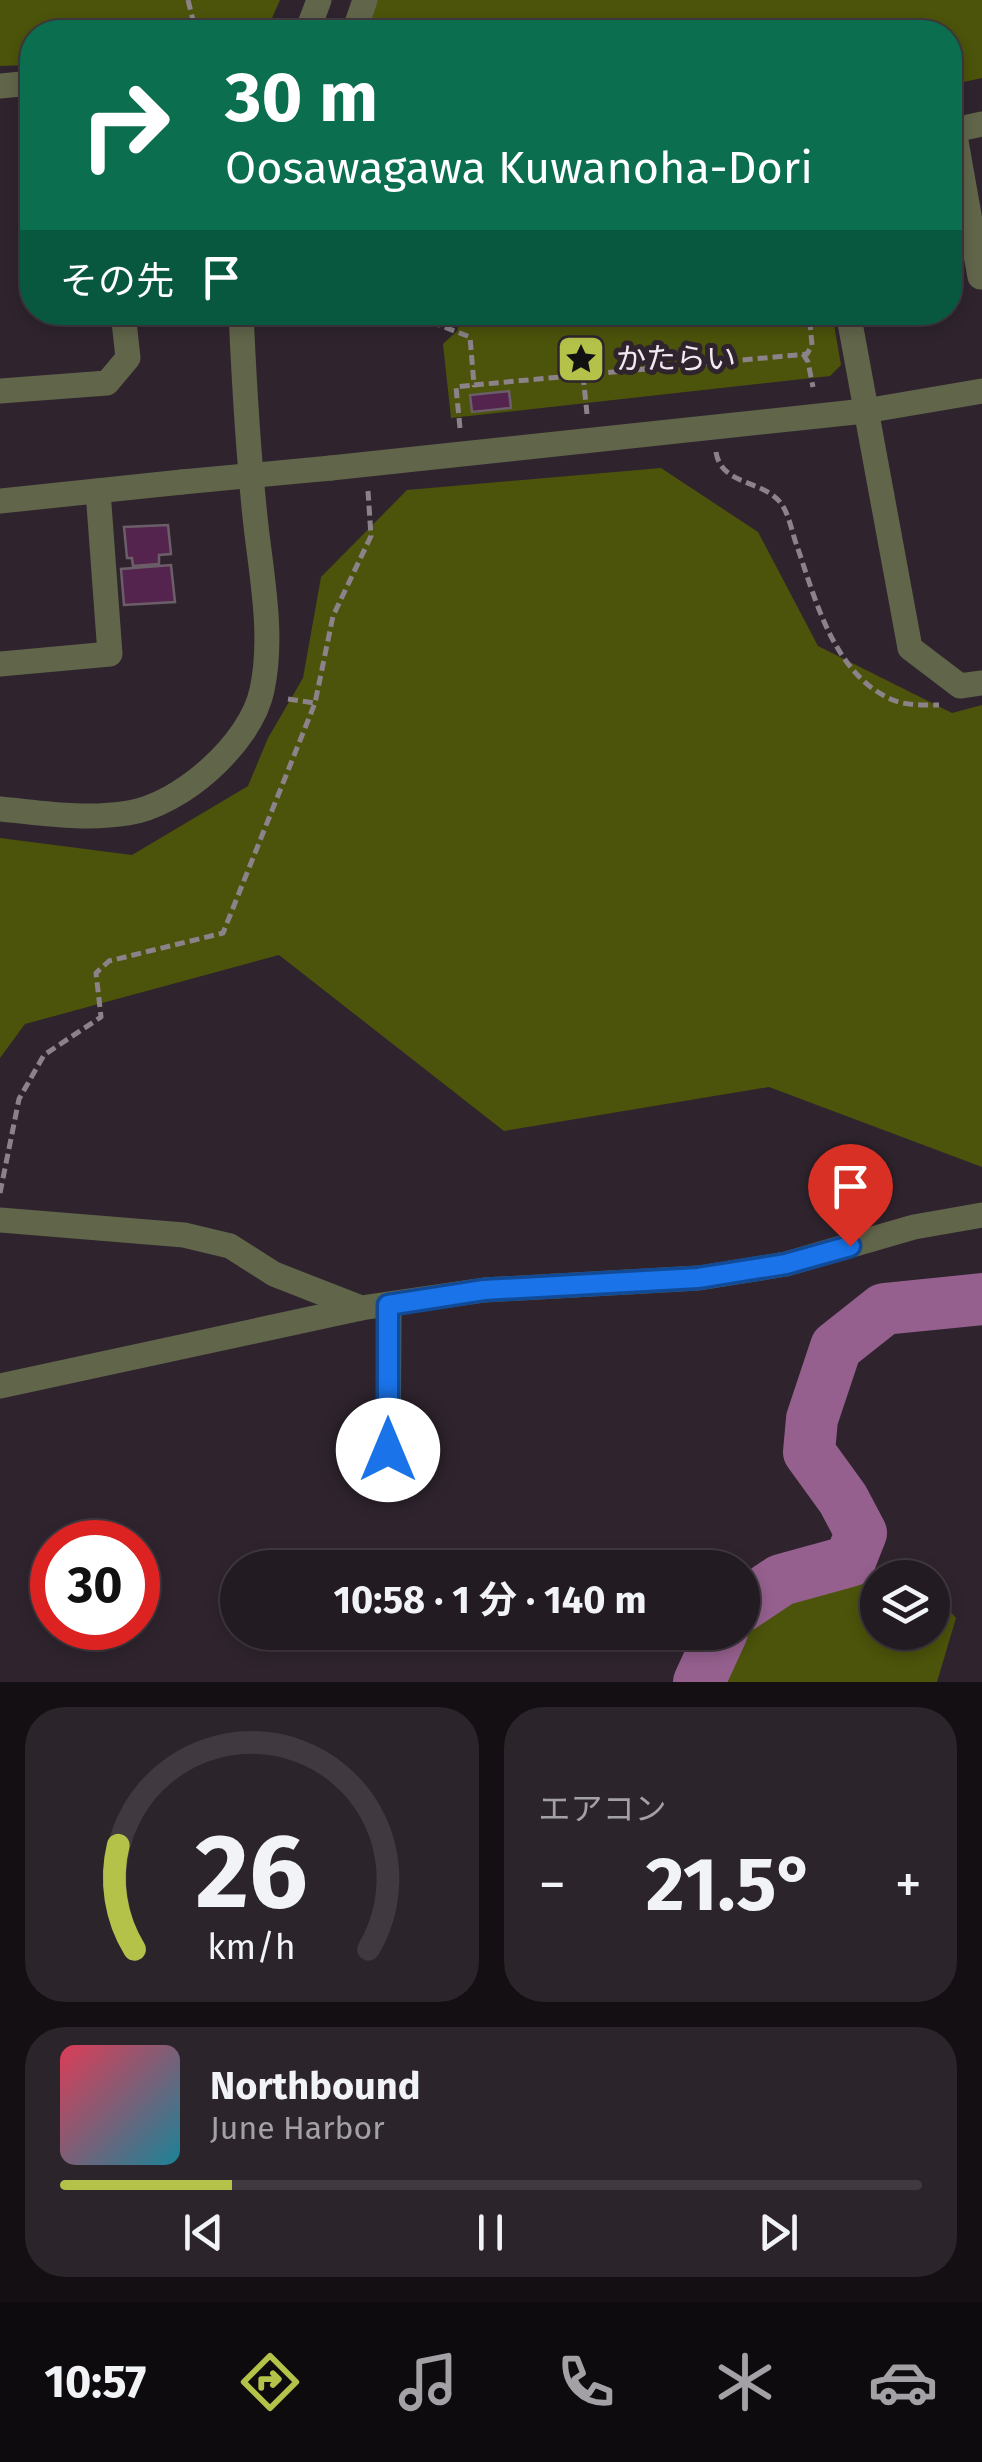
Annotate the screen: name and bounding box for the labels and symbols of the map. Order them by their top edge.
place icon: かたらい [555,333,607,385]
place label: かたらい [616,341,736,377]
pin [808,1144,893,1247]
position arrow [336,1398,440,1502]
speed limit sign: 30 [30,1520,160,1650]

